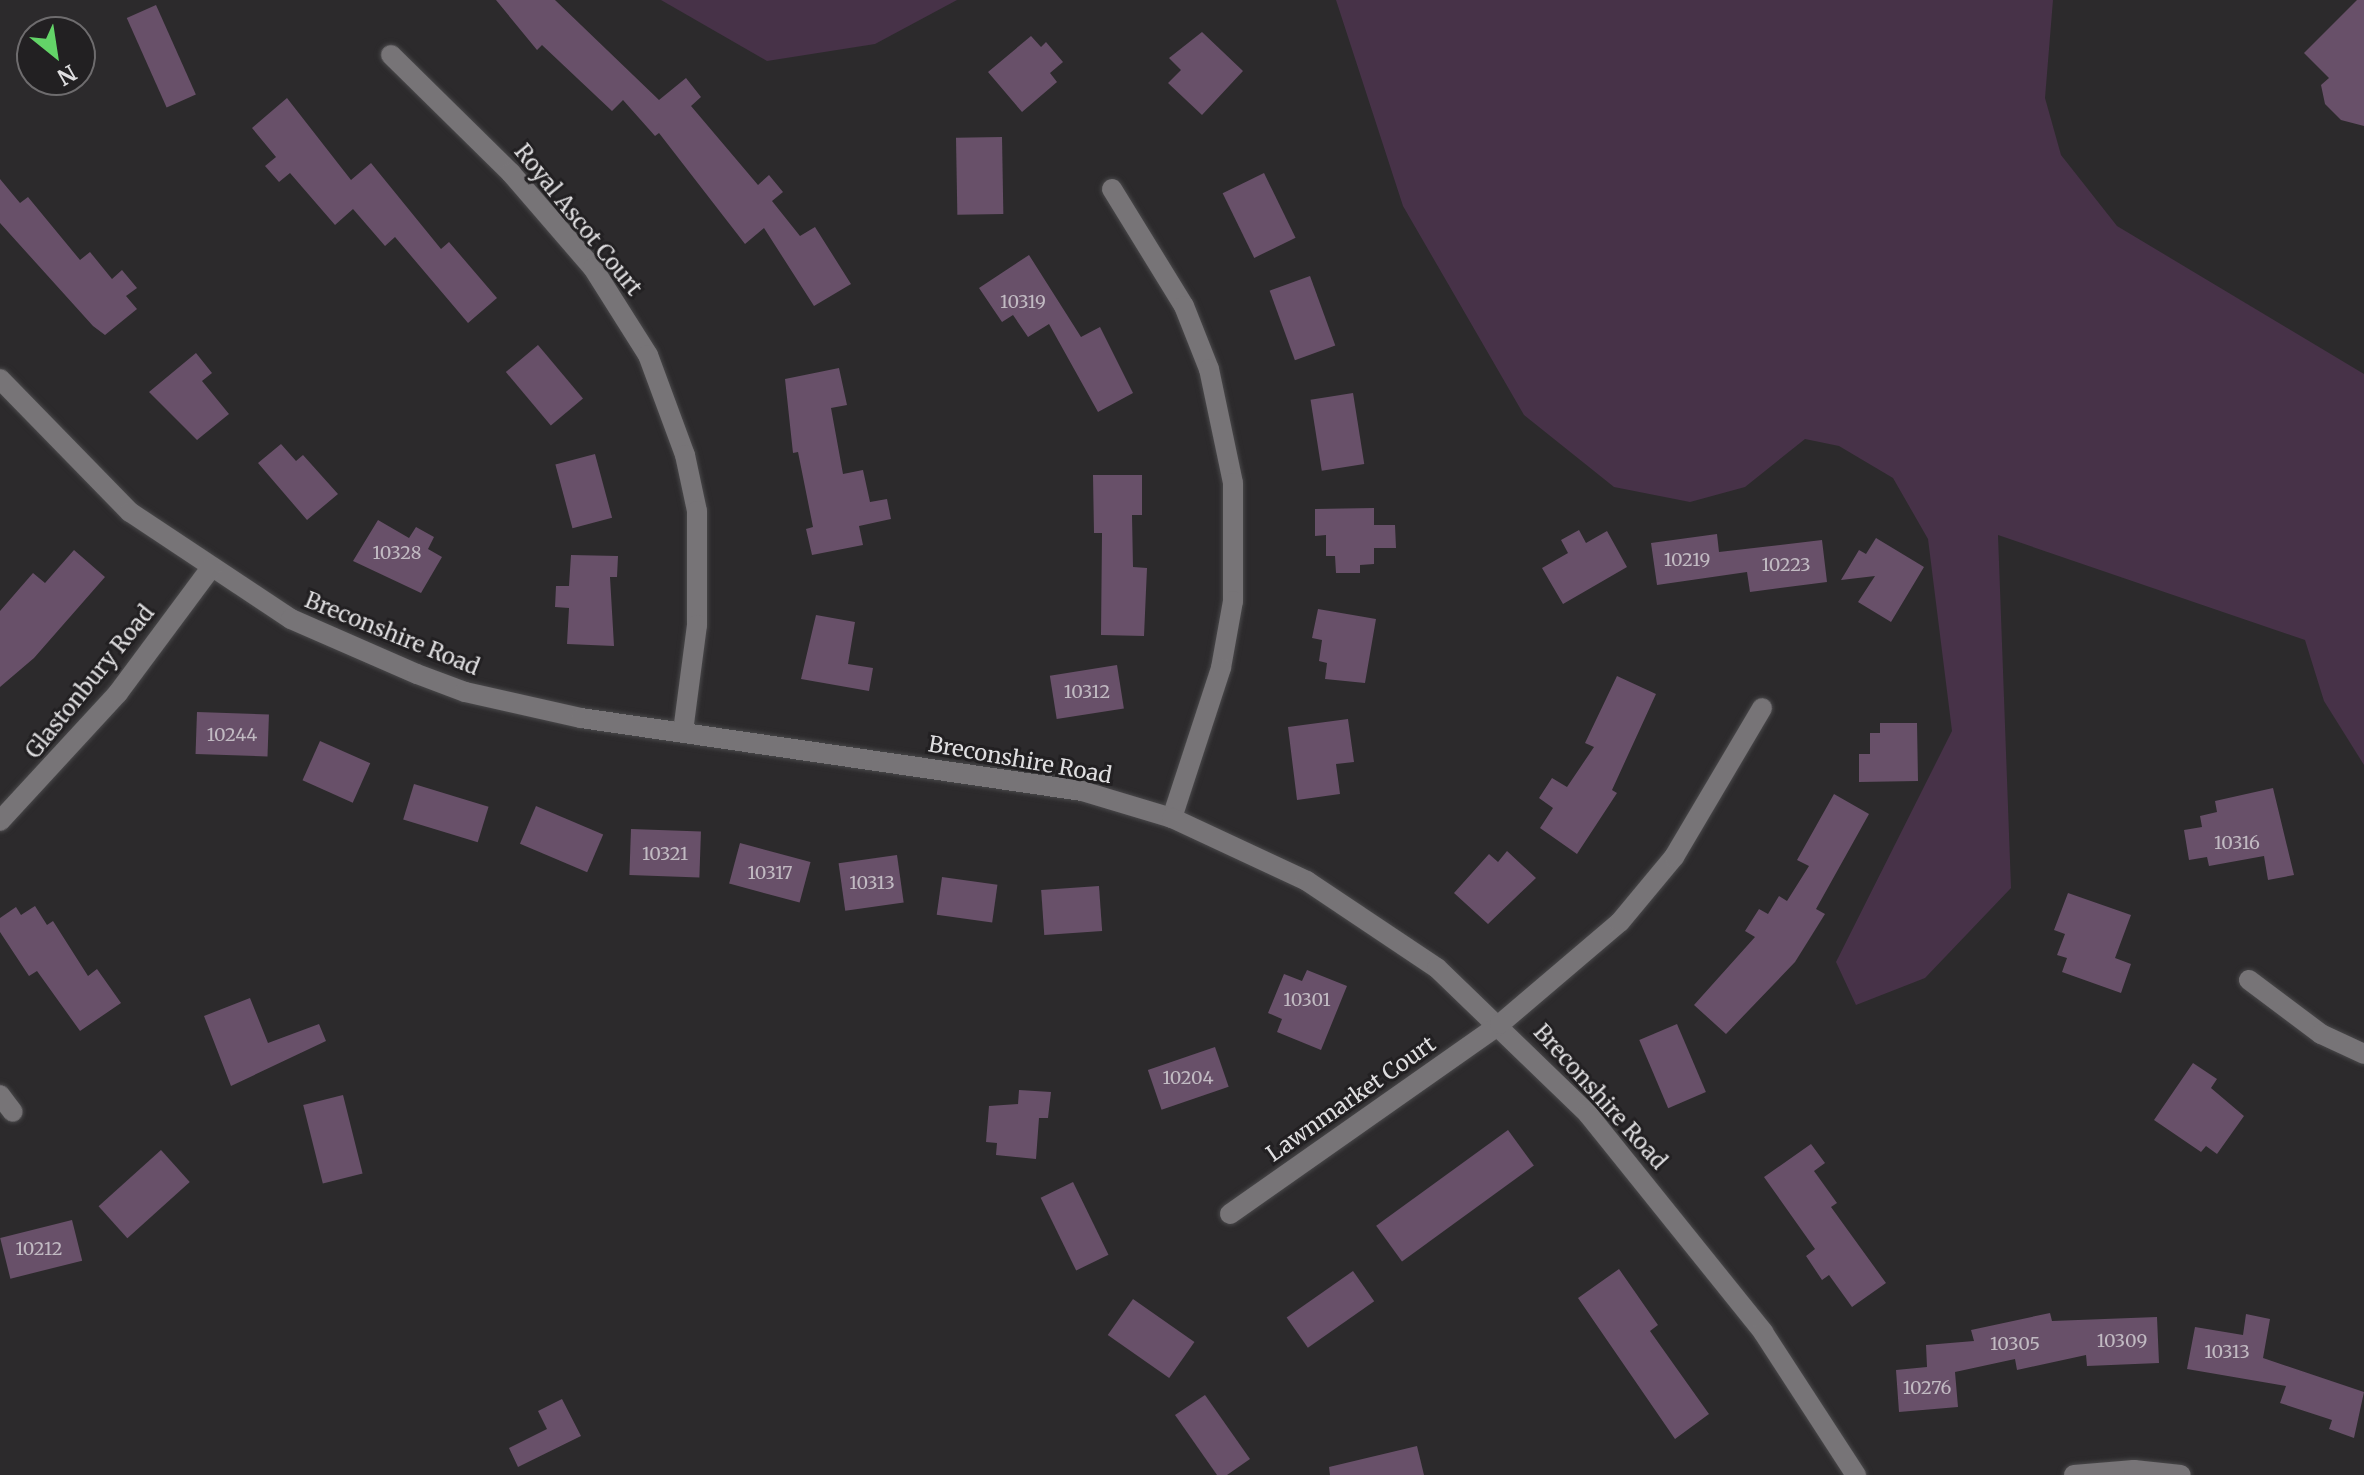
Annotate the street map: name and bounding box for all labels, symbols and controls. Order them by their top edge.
north arrow [16,16,96,96]
text: N [52,59,82,92]
street label: Royal Ascot Court [509,139,647,301]
house number: 10319 [1000,291,1046,313]
house number: 10328 [372,542,422,564]
house number: 10219 [1664,549,1710,571]
house number: 10223 [1761,554,1811,576]
street label: Breconshire Road [301,587,483,681]
street label: Glastonbury Road [20,600,160,764]
house number: 10312 [1064,681,1110,703]
house number: 10244 [207,724,257,746]
street label: Breconshire Road [926,731,1114,789]
house number: 10316 [2214,832,2260,854]
house number: 10321 [642,843,688,865]
house number: 10317 [747,862,793,884]
house number: 10313 [849,872,895,894]
house number: 10301 [1283,989,1331,1011]
street label: Breconshire Road [1528,1019,1672,1175]
street label: Lawnmarket Court [1261,1031,1441,1167]
house number: 10204 [1162,1067,1214,1089]
house number: 10212 [15,1238,63,1260]
house number: 10309 [2097,1330,2147,1352]
house number: 10305 [1990,1333,2040,1355]
house number: 10313 [2204,1341,2250,1363]
house number: 10276 [1903,1377,1951,1399]

